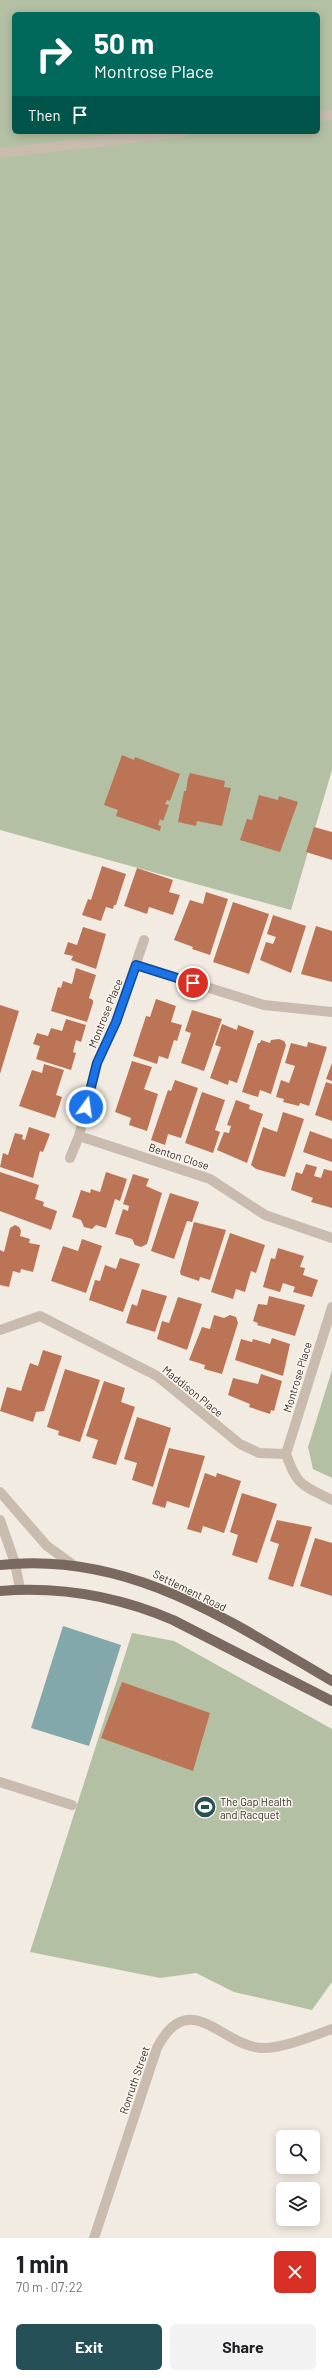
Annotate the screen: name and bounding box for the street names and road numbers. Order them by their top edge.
street label: Montrose Place [85,976,125,1049]
street label: Benton Close [147,1140,211,1172]
street label: Montrose Place [280,1340,314,1414]
street label: Maddison Place [160,1363,226,1419]
street label: Settlement Road [151,1567,229,1613]
street label: Ronruth Street [116,2044,152,2116]

